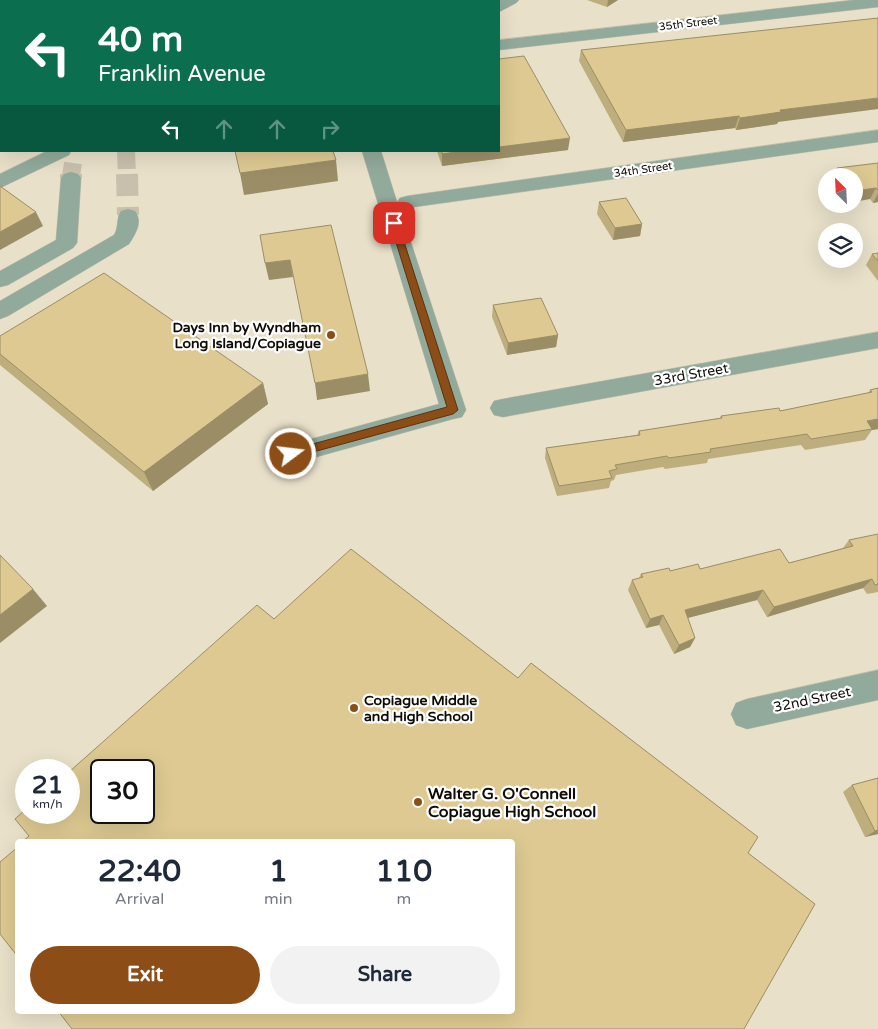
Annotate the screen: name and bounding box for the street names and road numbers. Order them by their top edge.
street label: 35th Street [658,13,718,34]
street label: 34th Street [613,159,673,180]
street label: 33rd Street [653,359,730,389]
street label: 32nd Street [772,683,853,716]

